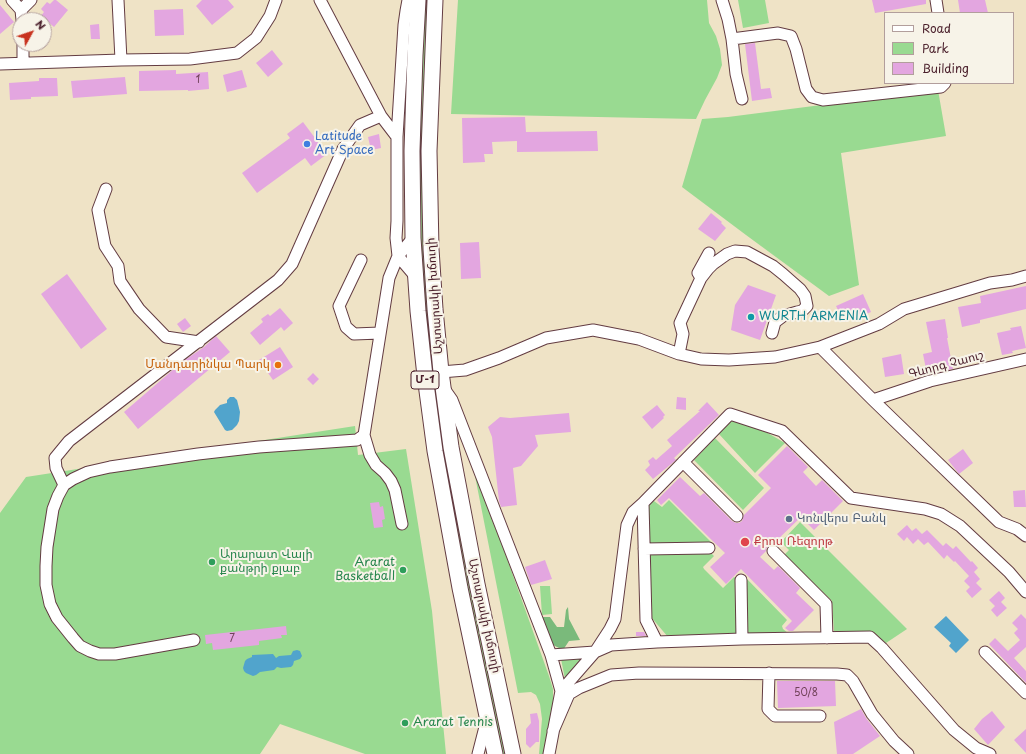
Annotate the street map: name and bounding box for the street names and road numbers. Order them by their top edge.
street label: Աշտարակի խճուղի [424,237,446,355]
street label: Գևորգ Չաուշ [907,348,985,382]
road number: Մ-1 [411,371,439,389]
street label: Աշտարակի խճուղի [465,557,503,675]

